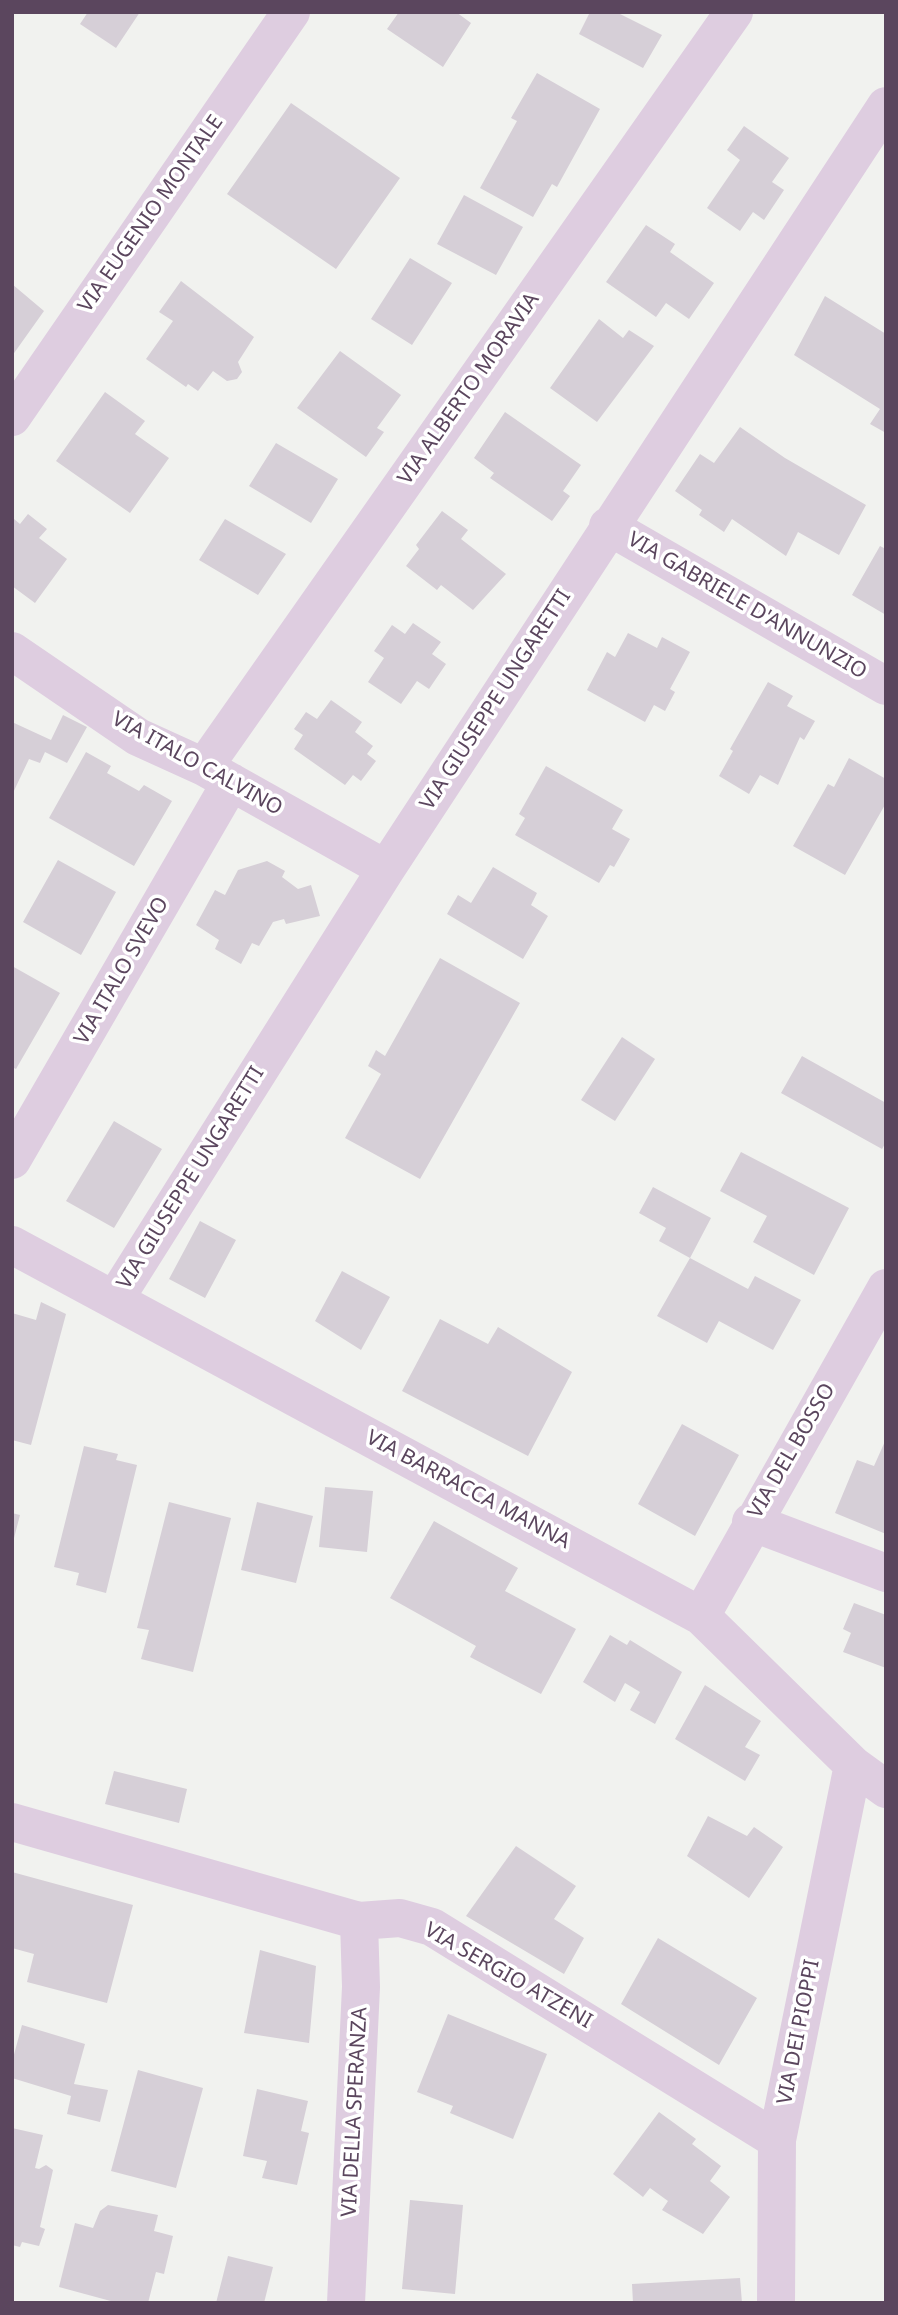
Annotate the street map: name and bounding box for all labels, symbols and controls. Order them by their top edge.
street label: VIA EUGENIO MONTALE [73,110,229,318]
street label: VIA ALBERTO MORAVIA [393,288,545,490]
street label: VIA GABRIELE D'ANNUNZIO [623,527,871,685]
street label: VIA GIUSEPPE UNGARETTI [415,585,577,815]
street label: VIA ITALO CALVINO [107,707,287,821]
street label: VIA ITALO SVEVO [69,893,175,1049]
street label: VIA GIUSEPPE UNGARETTI [112,1062,270,1294]
street label: VIA DEL BOSSO [743,1379,841,1523]
street label: VIA BARRACCA MANNA [362,1425,574,1555]
street label: VIA SERGIO ATZENI [420,1918,596,2034]
street label: VIA DEI PIOPPI [773,1957,825,2107]
street label: VIA DELLA SPERANZA [337,2006,373,2218]

